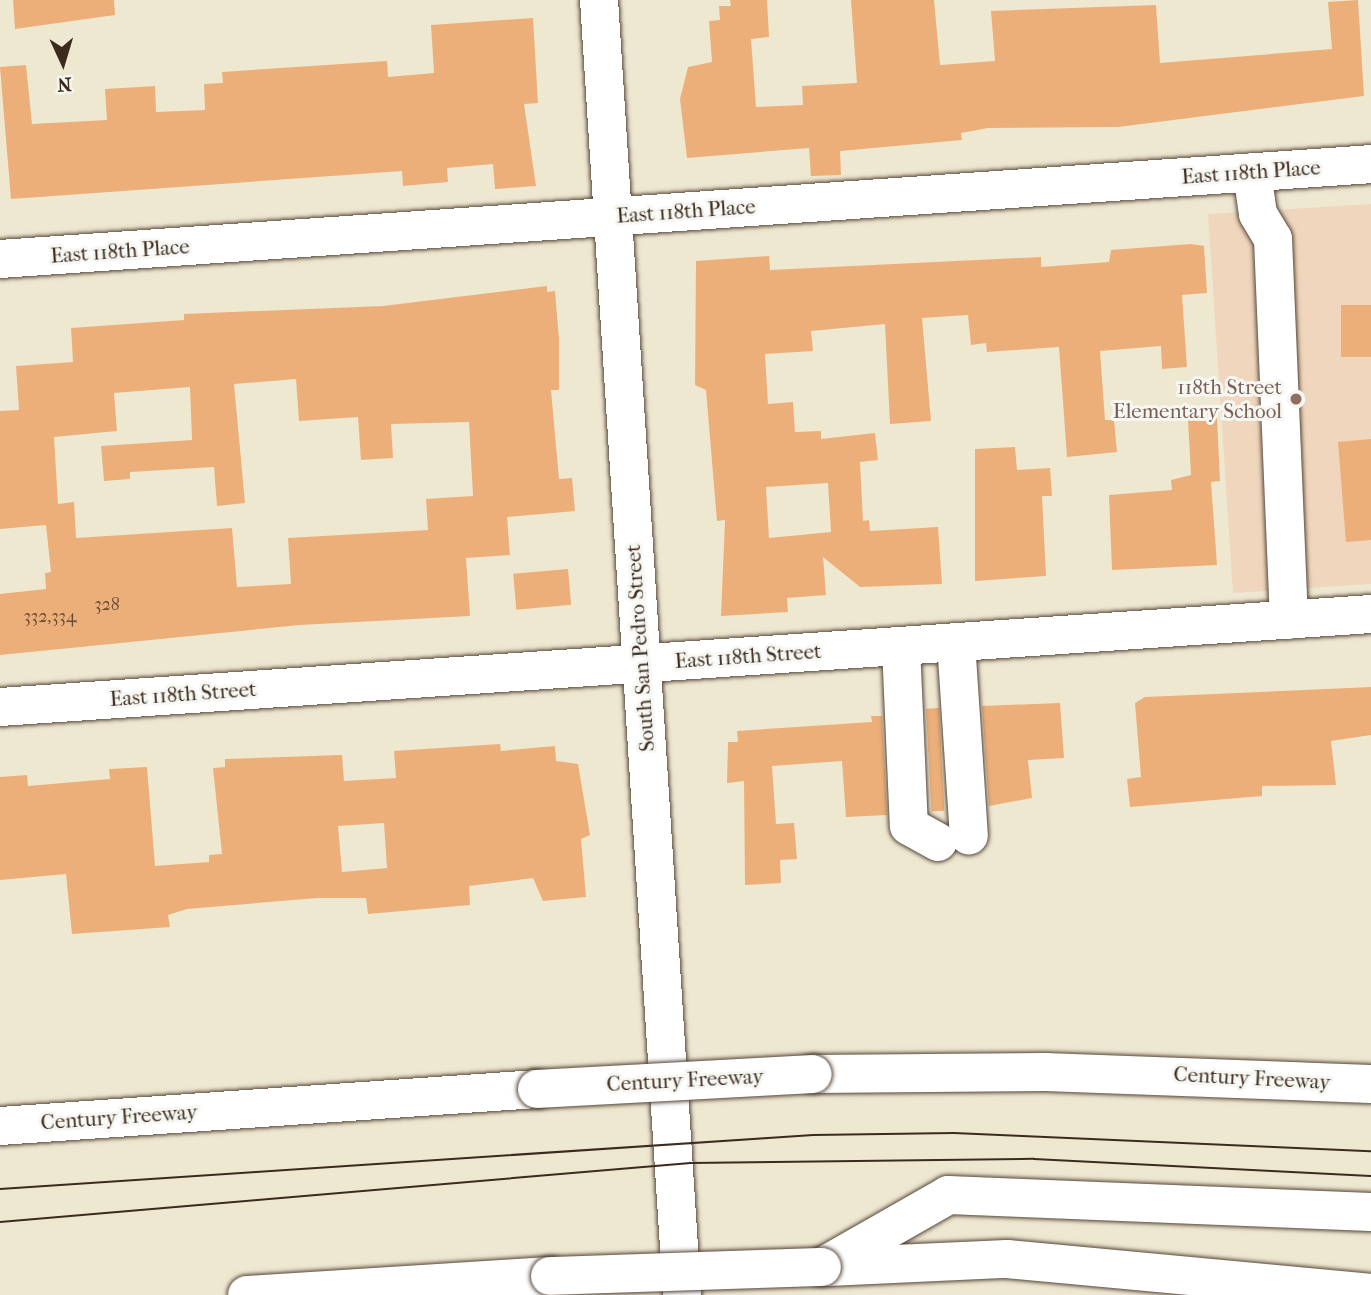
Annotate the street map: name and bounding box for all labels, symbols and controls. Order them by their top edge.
north arrow [28,28,98,98]
text: N [57,72,72,95]
street label: East 118th Place [1181,155,1321,189]
street label: East 118th Place [616,194,756,228]
street label: East 118th Place [50,234,190,268]
place label: 118th Street Elementary School [1113,374,1282,424]
marker: 118th Street Elementary School [1288,391,1304,407]
street label: South San Pedro Street [620,544,660,752]
house number: 328 [94,594,120,616]
house number: 332,334 [23,606,77,628]
street label: East 118th Street [674,638,822,674]
street label: East 118th Street [109,676,257,712]
street label: Century Freeway [1173,1061,1331,1095]
street label: Century Freeway [606,1063,764,1097]
street label: Century Freeway [40,1099,198,1135]

